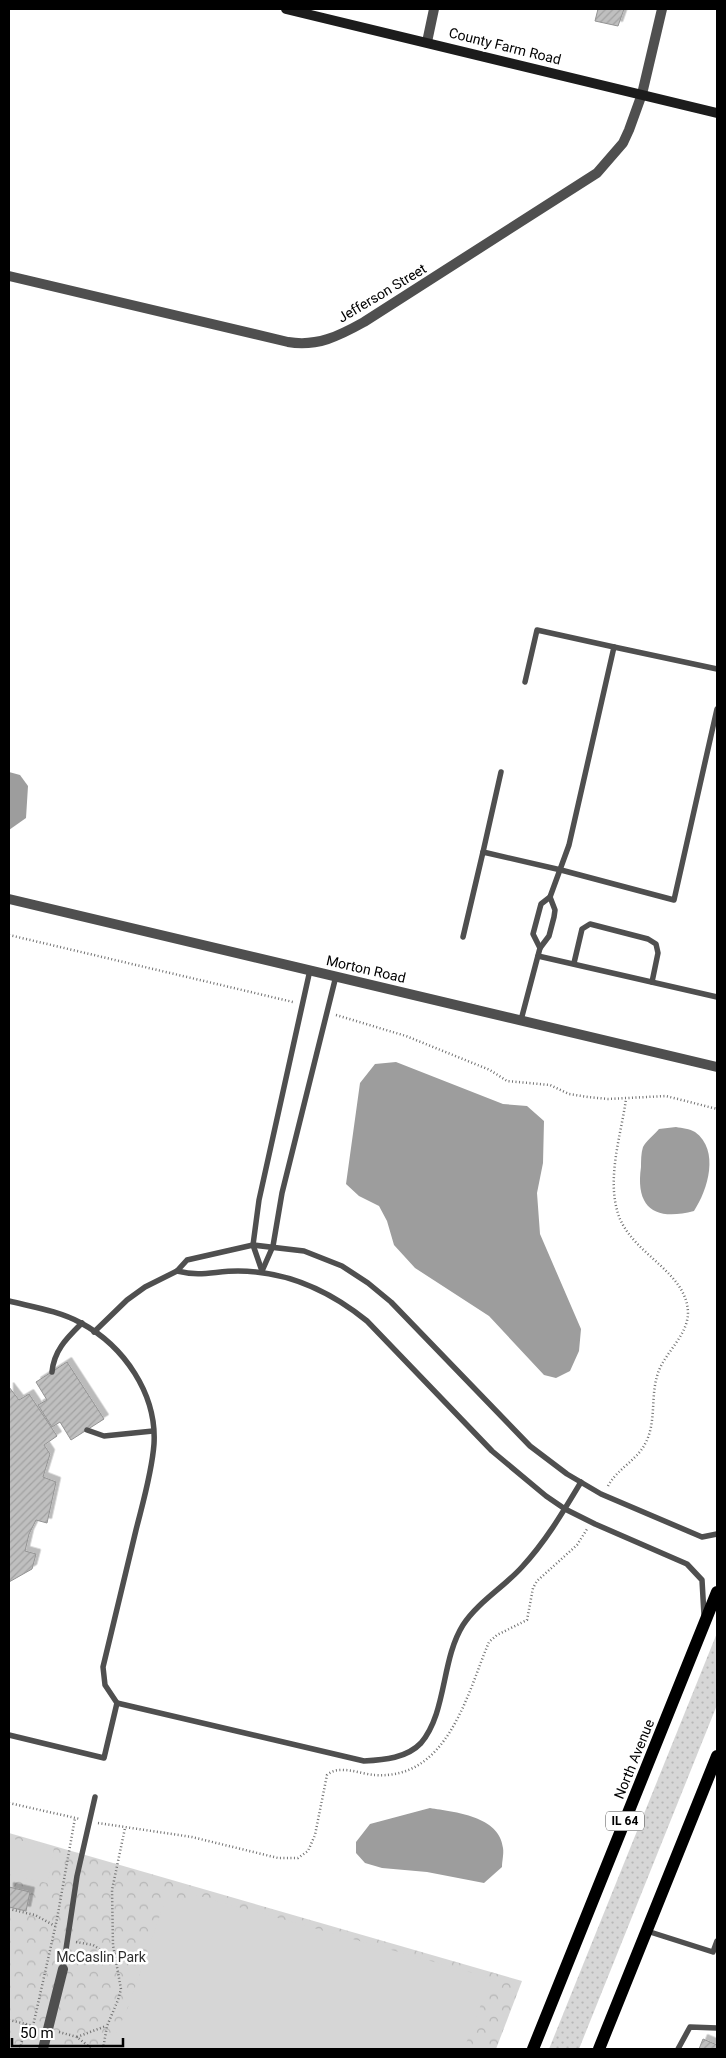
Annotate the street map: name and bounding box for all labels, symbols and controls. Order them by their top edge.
street label: County Farm Road [447,24,563,68]
street label: Jefferson Street [335,260,429,326]
street label: Morton Road [325,952,407,986]
street label: North Avenue [611,1717,657,1801]
road number: IL 64 [606,1812,644,1830]
park label: McCaslin Park [56,1949,147,1965]
scale bar [12,2016,124,2048]
text: 50 m [20,2024,54,2042]

